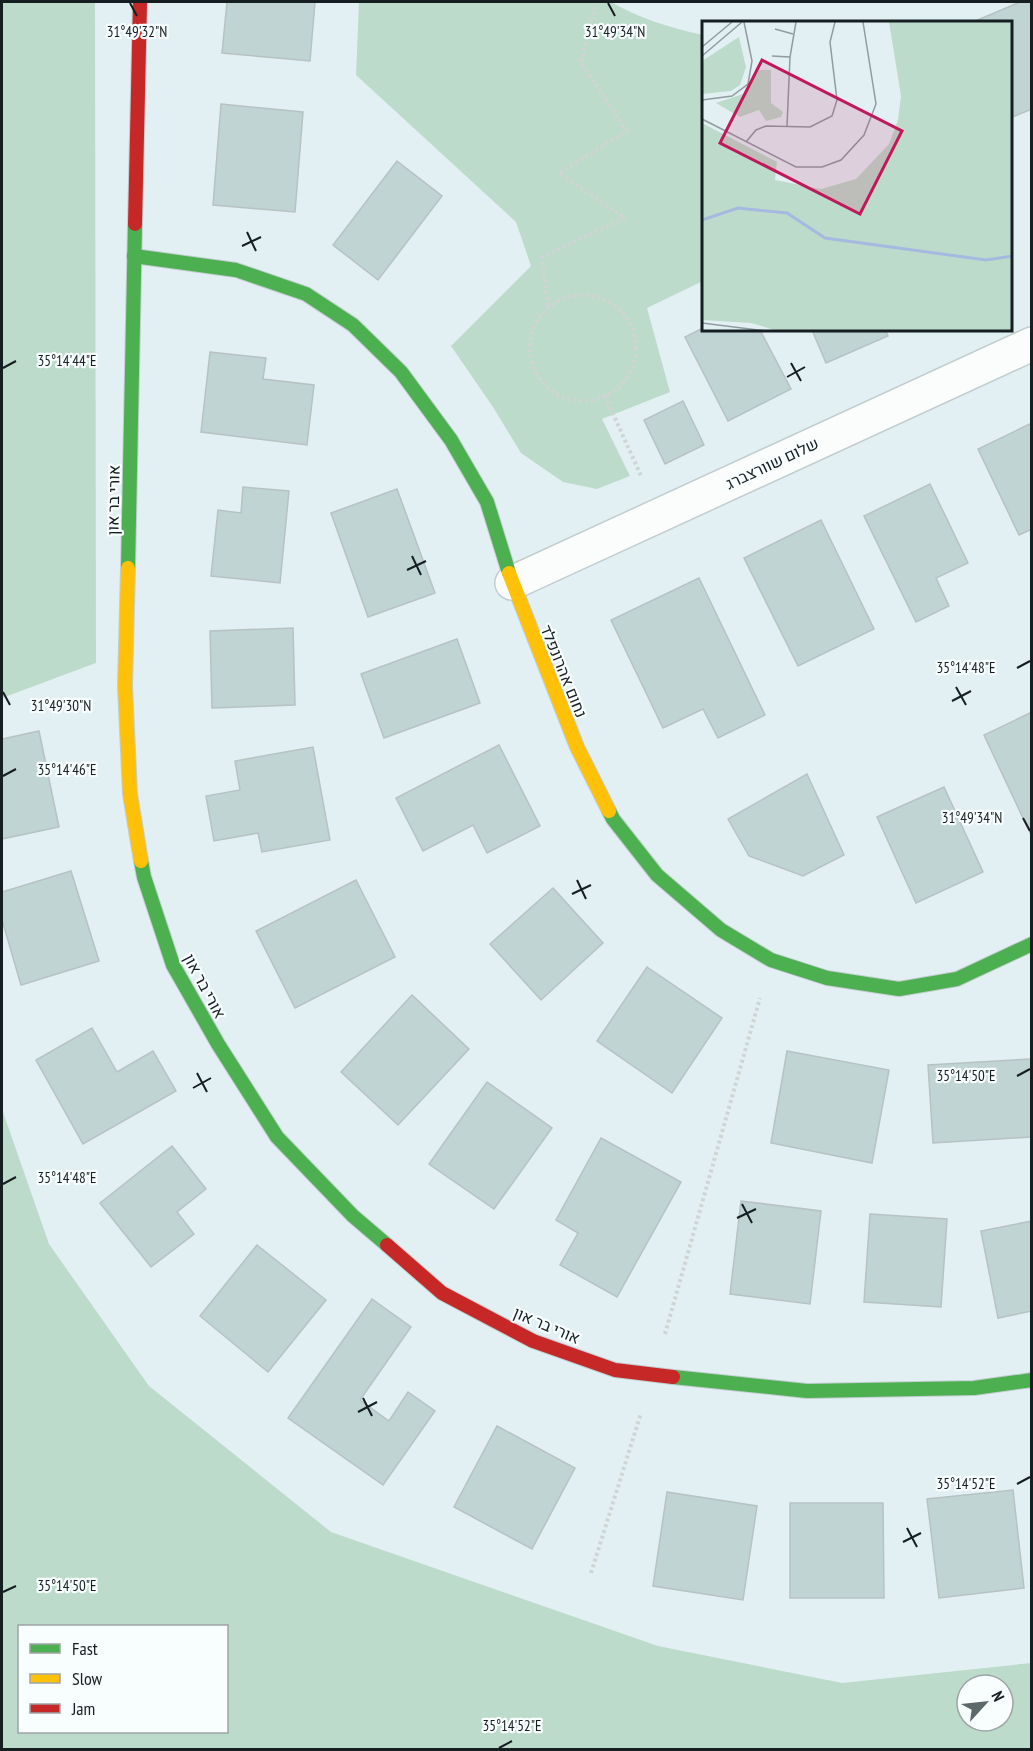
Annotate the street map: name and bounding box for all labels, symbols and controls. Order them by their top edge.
inset map [702,21,1012,332]
text: 31°49'32"N [107,22,167,41]
text: 31°49'34"N [585,22,645,41]
text: 35°14'44"E [37,351,97,370]
street label: שלום שוורצברג [722,433,822,493]
street label: אורי בר און [102,465,124,535]
street label: נחום אהרונפלד [536,622,592,720]
text: 35°14'48"E [936,658,996,677]
text: 31°49'30"N [31,696,91,715]
text: 35°14'46"E [37,760,97,779]
text: 31°49'34"N [942,808,1002,827]
street label: אורי בר און [180,950,230,1022]
text: 35°14'50"E [936,1066,996,1085]
text: 35°14'48"E [37,1168,97,1187]
street label: אורי בר און [511,1302,583,1348]
text: 35°14'52"E [936,1474,996,1493]
text: 35°14'50"E [37,1576,97,1595]
legend [18,1625,228,1733]
text: Fast [72,1637,98,1660]
text: Slow [72,1667,103,1690]
north arrow [955,1673,1015,1733]
text: N [987,1688,1009,1705]
text: Jam [71,1697,95,1720]
text: 35°14'52"E [482,1716,542,1735]

